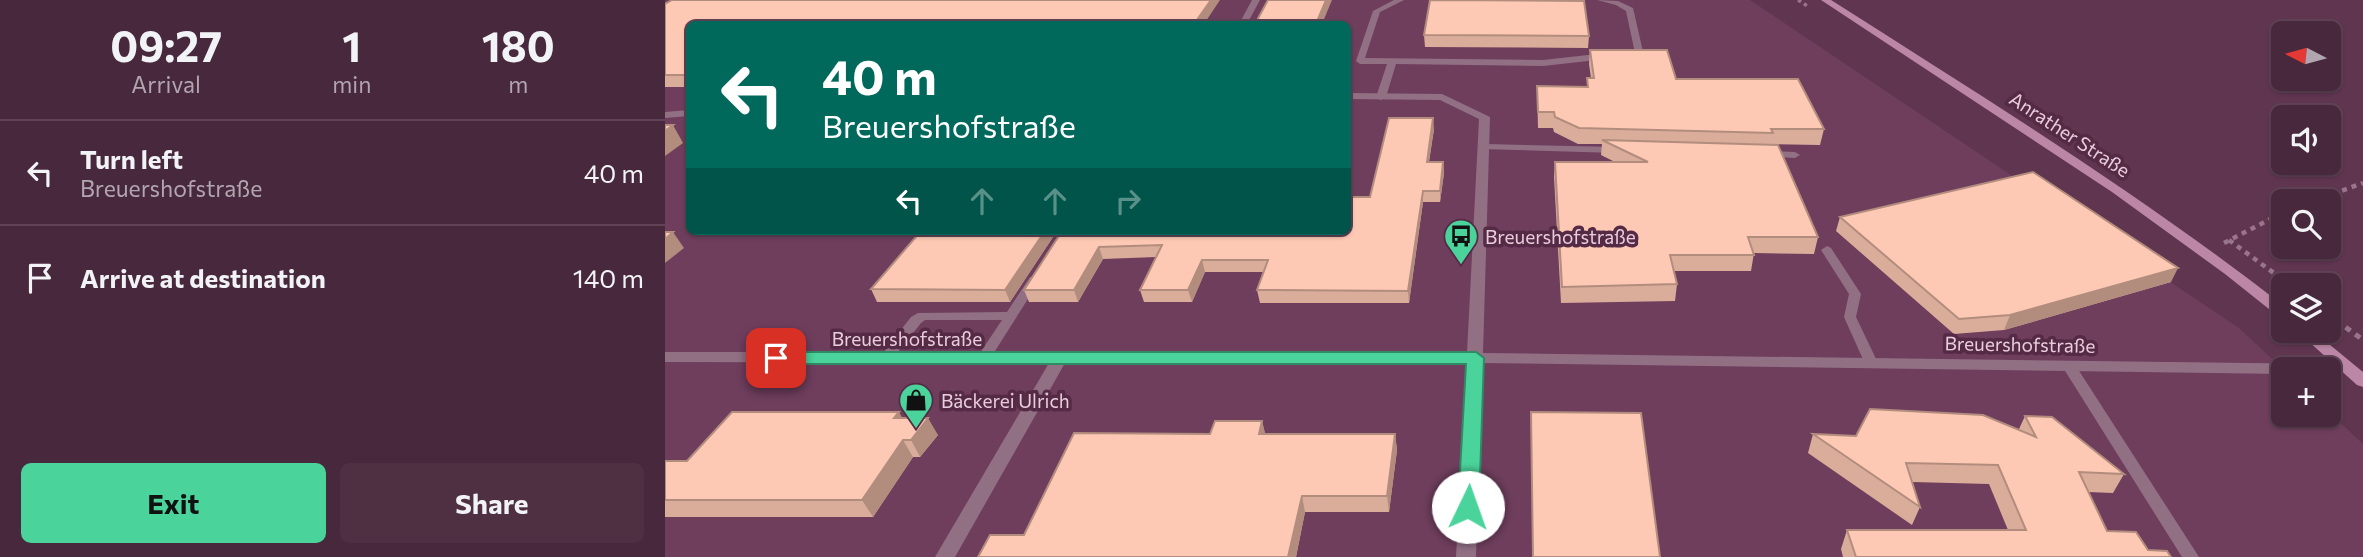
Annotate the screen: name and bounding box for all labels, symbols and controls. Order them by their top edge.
text: 09:27 [110,19,222,71]
text: 1 [342,19,361,71]
text: 180 [482,19,555,71]
north arrow [2271,21,2341,91]
map controls [2271,21,2341,427]
text: 40 m [822,45,937,105]
icon: left [707,49,798,140]
text: Arrival [131,70,201,98]
text: min [332,70,371,98]
text: m [508,70,528,98]
street label: Anrather Straße [2005,87,2135,181]
text: Breuershofstraße [822,105,1076,145]
button: sound [2271,105,2341,175]
text: Turn left [80,143,183,174]
icon: left [21,154,59,192]
text: 40 m [584,157,644,188]
text: Breuershofstraße [80,174,262,202]
icon: left [890,182,928,220]
icon: ahead [963,182,1001,220]
icon: ahead [1036,182,1074,220]
icon: right [1109,182,1147,220]
button: search [2271,189,2341,259]
bus stop icon: Breuershofstraße [1442,217,1480,266]
place label: Breuershofstraße [1485,225,1636,248]
icon: arrive [21,259,59,297]
text: Arrive at destination [80,262,326,293]
text: 140 m [573,262,644,293]
button: layers [2271,273,2341,343]
street label: Breuershofstraße [832,327,982,350]
pin [746,328,806,388]
street label: Breuershofstraße [1944,331,2096,357]
icon: arrive [757,339,795,377]
button: + [2271,357,2341,427]
shop icon: Bäckerei Ulrich [897,381,935,430]
place label: Bäckerei Ulrich [941,389,1070,412]
button: Exit [21,463,326,543]
button: Share [340,463,644,543]
position arrow [1431,470,1505,544]

